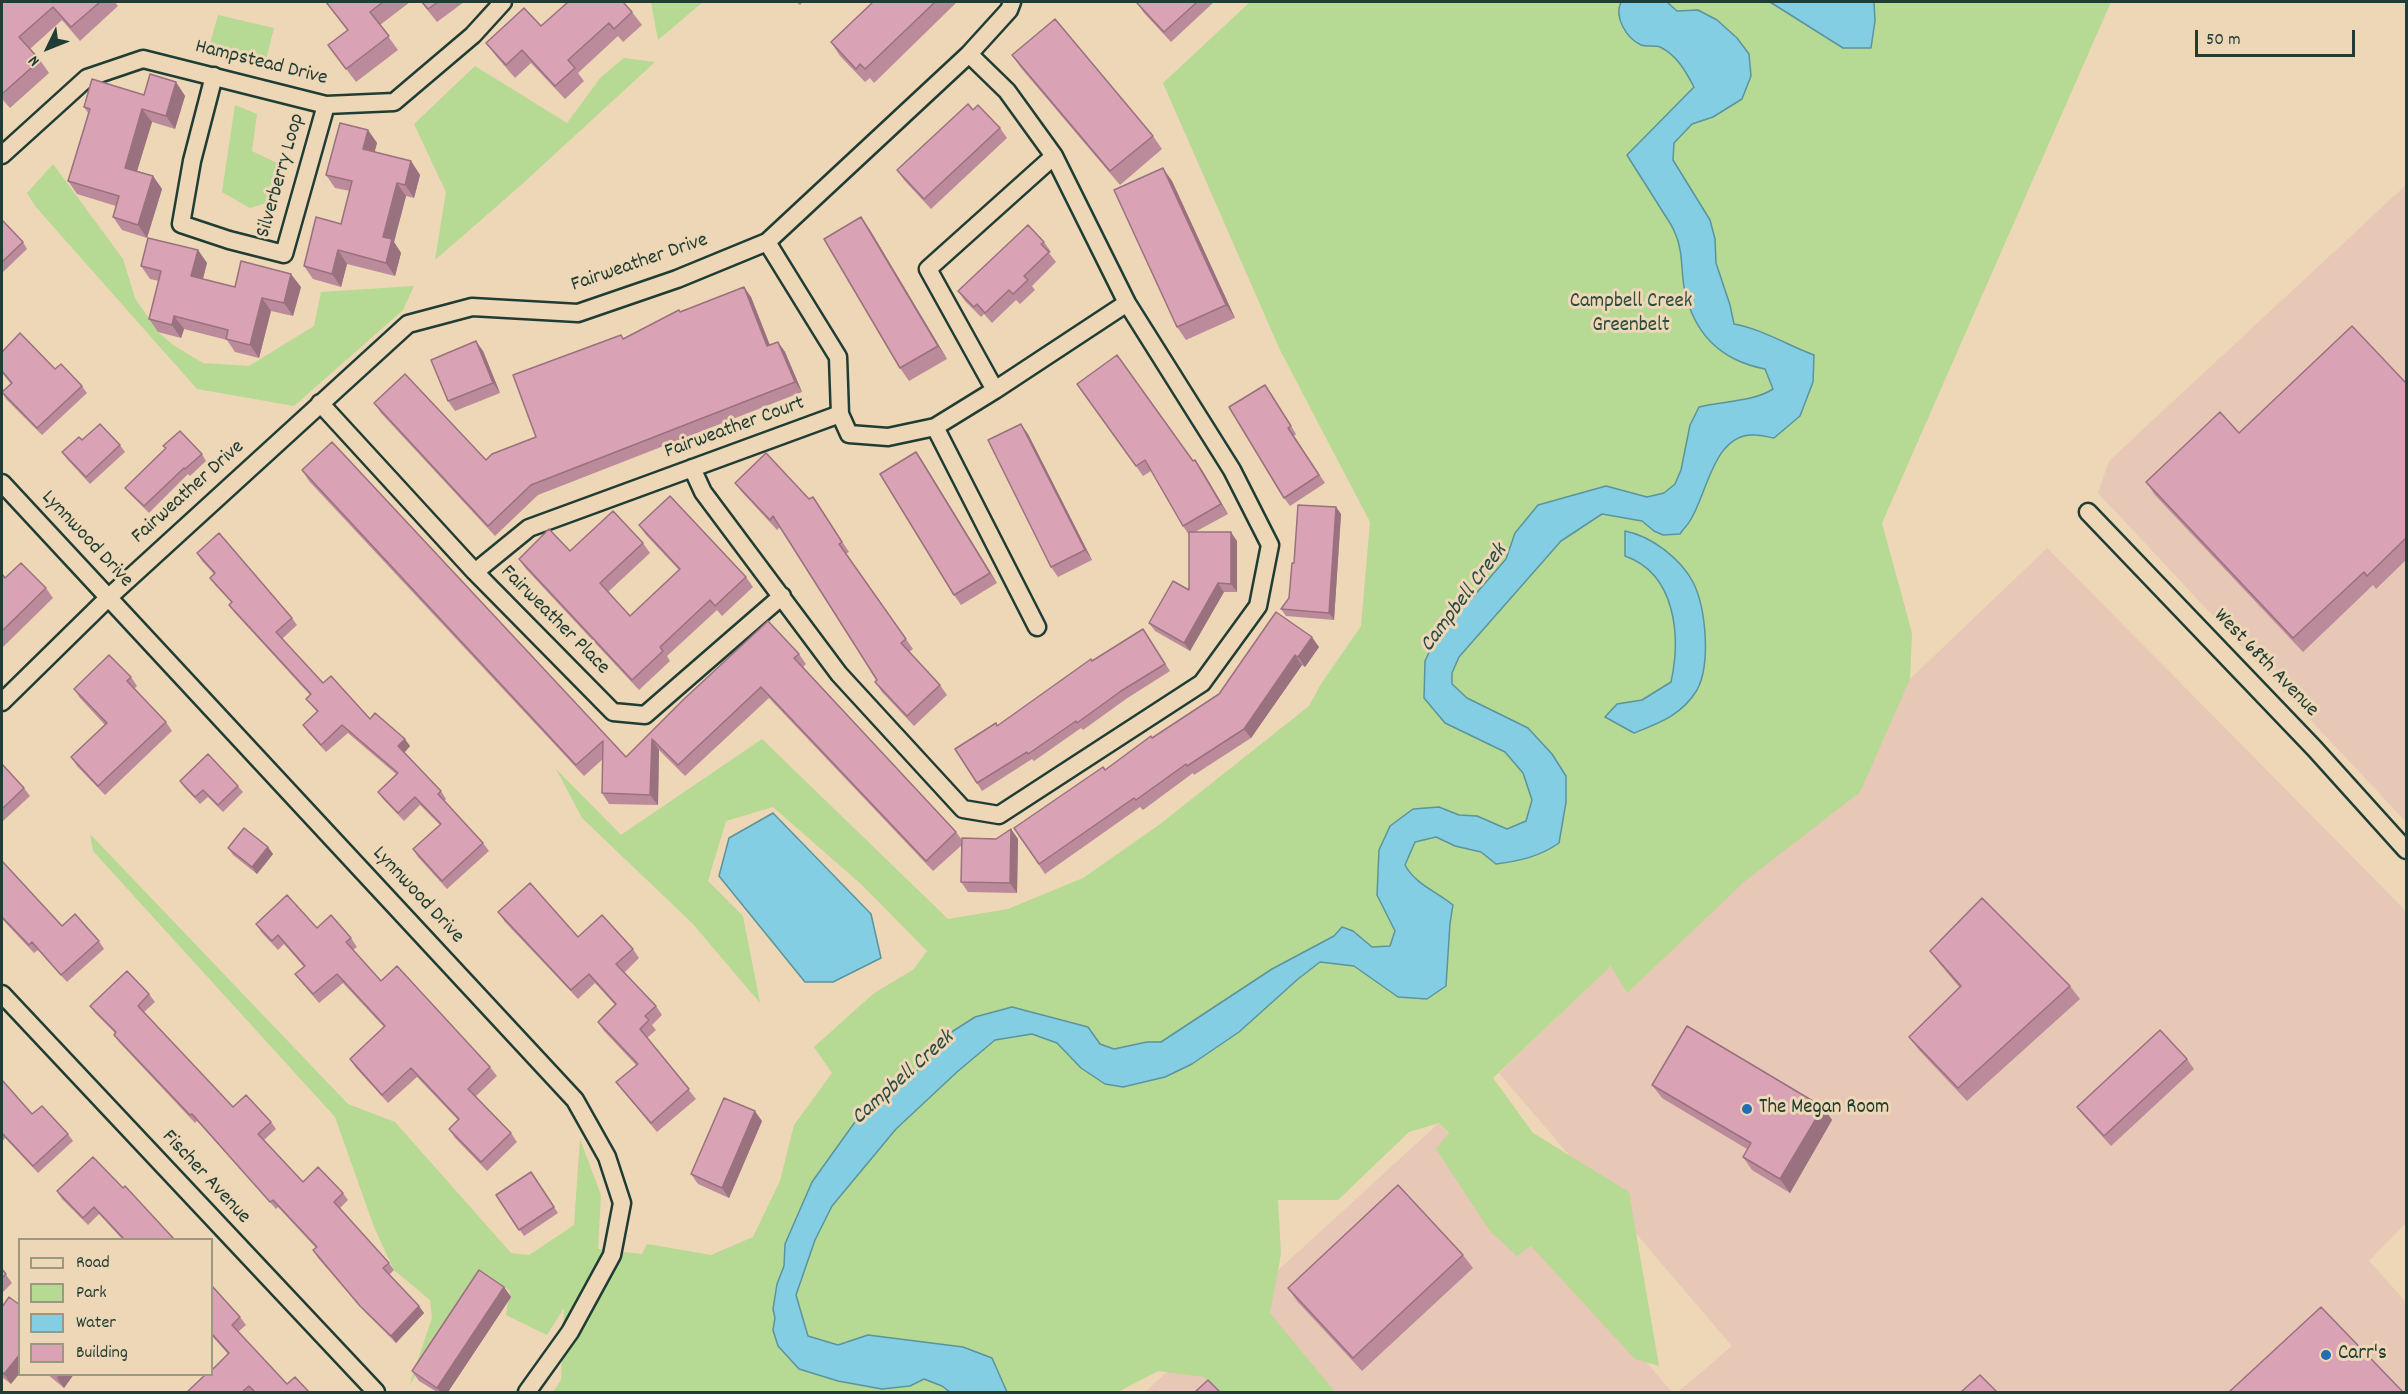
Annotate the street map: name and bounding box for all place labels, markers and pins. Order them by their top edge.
place label: The Megan Room [1759,1096,1890,1122]
marker: The Megan Room [1740,1102,1754,1116]
place label: Carr's [2338,1342,2387,1368]
marker: Carr's [2319,1348,2333,1362]

